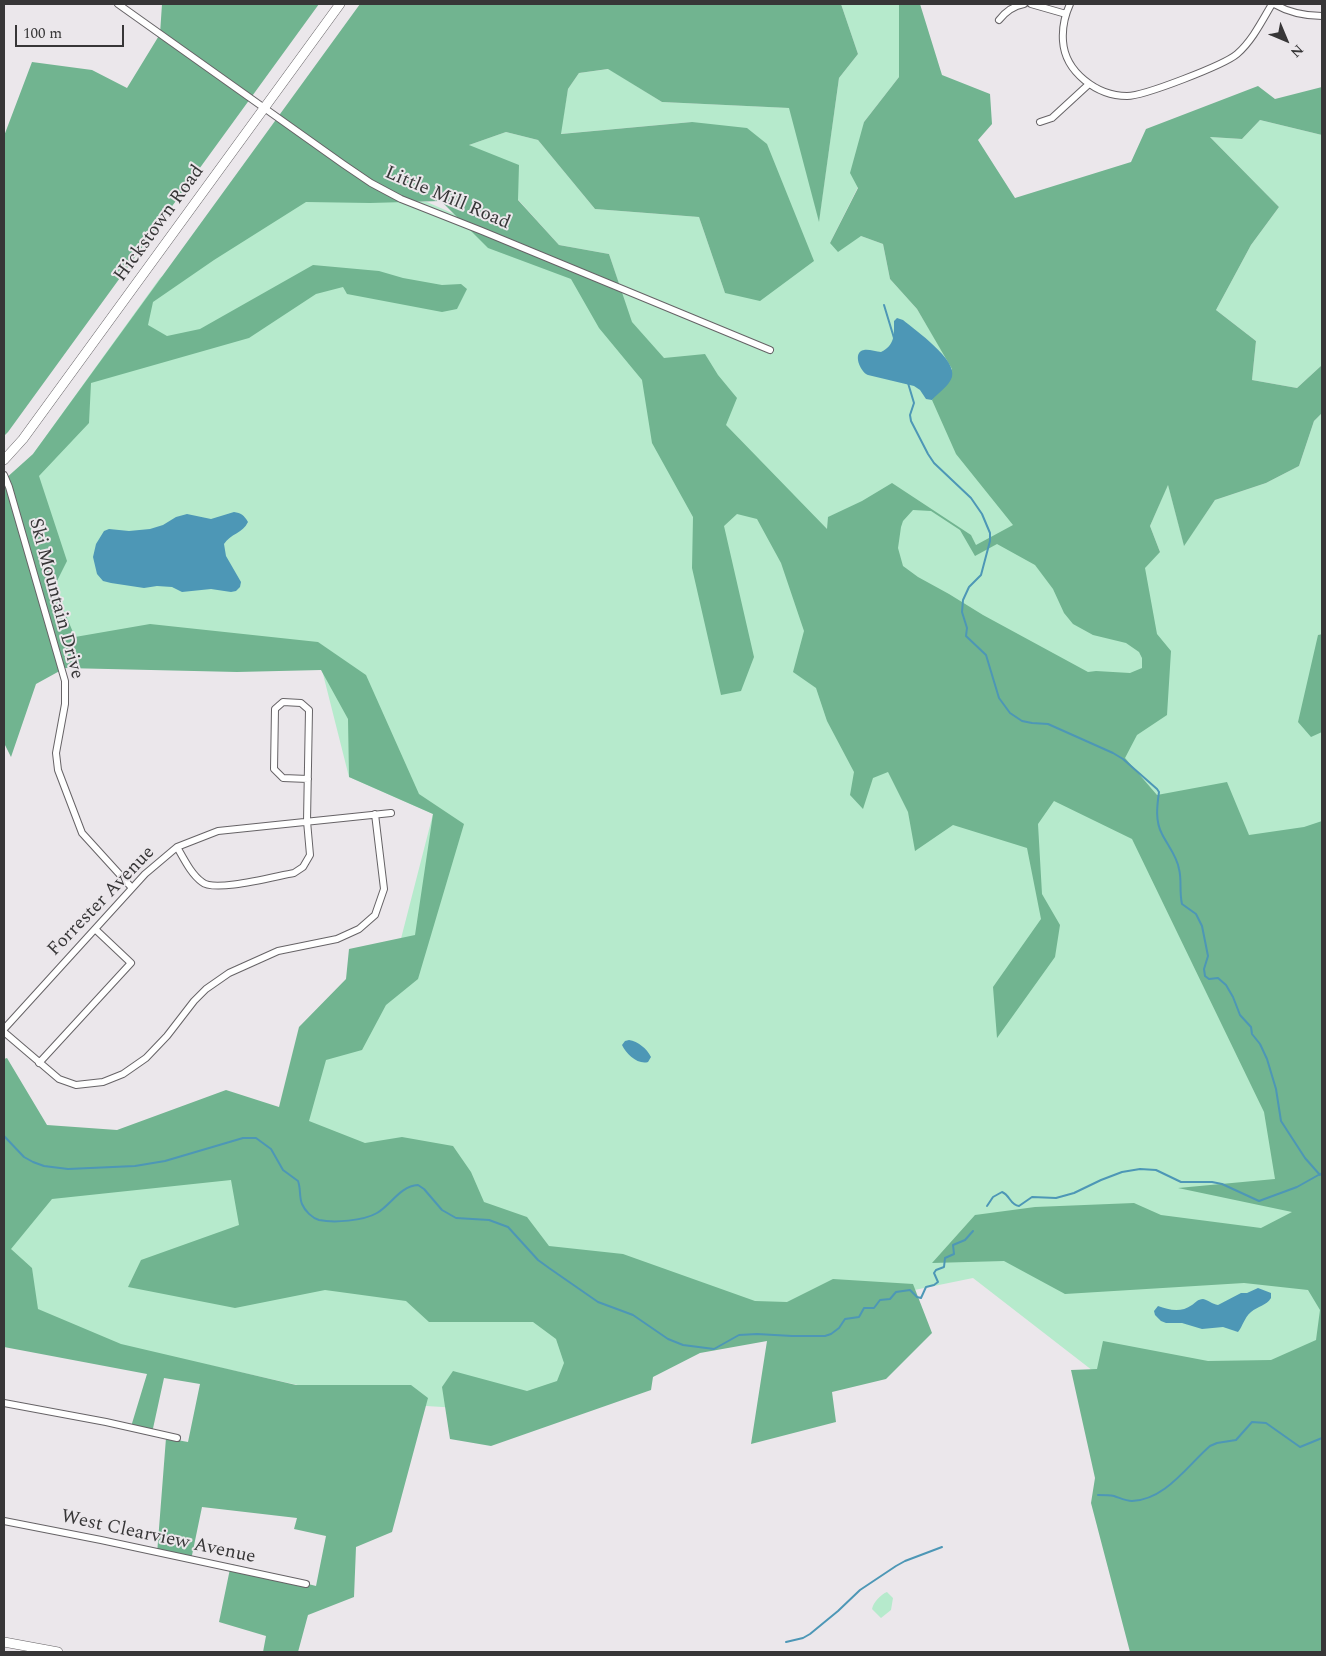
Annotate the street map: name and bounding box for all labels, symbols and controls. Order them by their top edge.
scale bar [18,15,126,47]
north arrow [1261,15,1311,65]
text: 100 m [23,22,62,45]
text: N [1285,39,1308,62]
street label: Hickstown Road [110,161,210,287]
street label: Little Mill Road [381,162,513,236]
street label: Ski Mountain Drive [23,516,87,682]
street label: Forrester Avenue [44,842,160,962]
street label: West Clearview Avenue [59,1506,257,1570]

